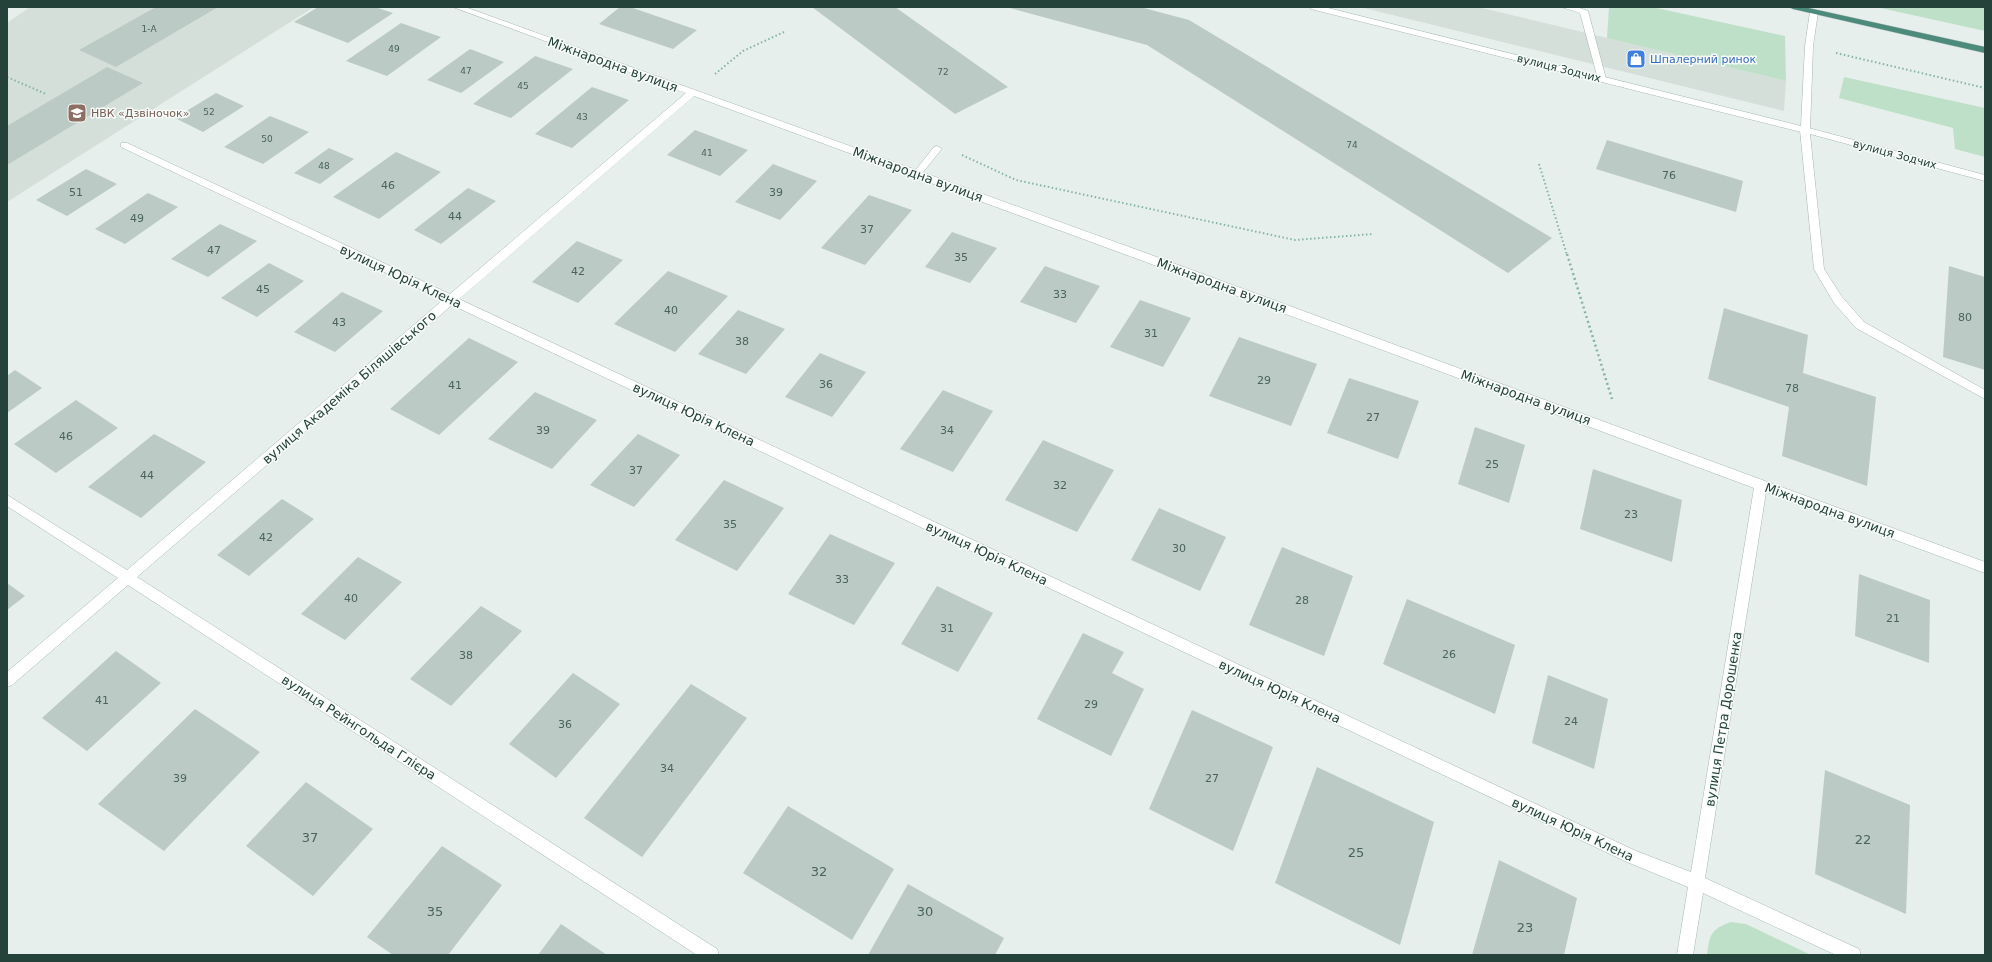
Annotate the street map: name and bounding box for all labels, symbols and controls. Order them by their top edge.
house number: 1-А [141,24,157,34]
street label: Міжнародна вулиця [546,34,680,95]
house number: 49 [388,44,400,54]
shop icon: Шпалерний ринок [1625,48,1647,70]
street label: вулиця Зодчих [1515,52,1603,85]
place label: Шпалерний ринок [1650,53,1757,66]
house number: 47 [460,66,472,76]
house number: 72 [937,67,949,77]
house number: 45 [517,81,529,91]
school or university icon: НВК «Дзвіночок» [66,102,88,124]
place label: НВК «Дзвіночок» [91,107,189,120]
house number: 52 [203,107,215,117]
house number: 43 [576,112,588,122]
house number: 50 [261,134,273,144]
street label: вулиця Зодчих [1851,137,1939,172]
house number: 74 [1346,140,1358,150]
street label: Міжнародна вулиця [851,144,985,205]
house number: 41 [701,148,713,158]
house number: 48 [318,161,330,171]
house number: 76 [1662,169,1676,182]
house number: 46 [381,179,395,192]
house number: 51 [69,186,83,199]
house number: 39 [769,186,783,199]
house number: 44 [448,210,462,223]
house number: 49 [130,212,144,225]
house number: 37 [860,223,874,236]
street label: вулиця Юрія Клена [337,242,464,311]
house number: 47 [207,244,221,257]
house number: 35 [954,251,968,264]
street label: Міжнародна вулиця [1155,255,1289,316]
house number: 42 [571,265,585,278]
house number: 45 [256,283,270,296]
house number: 33 [1053,288,1067,301]
house number: 40 [664,304,678,317]
street label: вулиця Академіка Біляшівського [259,308,439,467]
house number: 80 [1958,311,1972,324]
house number: 43 [332,316,346,329]
house number: 31 [1144,327,1158,340]
house number: 38 [735,335,749,348]
street label: Міжнародна вулиця [1459,367,1593,428]
house number: 29 [1257,374,1271,387]
house number: 36 [819,378,833,391]
house number: 41 [448,379,462,392]
street label: вулиця Юрія Клена [630,380,757,449]
house number: 78 [1785,382,1799,395]
house number: 27 [1366,411,1380,424]
house number: 39 [536,424,550,437]
house number: 34 [940,424,954,437]
house number: 46 [59,430,73,443]
house number: 25 [1485,458,1499,471]
house number: 37 [629,464,643,477]
house number: 44 [140,469,154,482]
house number: 32 [1053,479,1067,492]
street label: Міжнародна вулиця [1763,480,1897,541]
house number: 23 [1624,508,1638,521]
house number: 35 [723,518,737,531]
street label: вулиця Юрія Клена [923,519,1050,588]
house number: 42 [259,531,273,544]
house number: 30 [1172,542,1186,555]
house number: 33 [835,573,849,586]
house number: 40 [344,592,358,605]
house number: 28 [1295,594,1309,607]
house number: 21 [1886,612,1900,625]
house number: 31 [940,622,954,635]
street label: вулиця Петра Дорошенка [1702,630,1745,808]
house number: 26 [1442,648,1456,661]
house number: 38 [459,649,473,662]
street label: вулиця Юрія Клена [1216,657,1343,726]
street label: вулиця Рейнгольда Глієра [279,672,439,783]
house number: 41 [95,694,109,707]
house number: 29 [1084,698,1098,711]
house number: 24 [1564,715,1578,728]
house number: 36 [558,718,572,731]
house number: 34 [660,762,674,775]
house number: 39 [173,772,187,785]
house number: 27 [1205,772,1219,785]
street label: вулиця Юрія Клена [1509,795,1636,864]
house number: 37 [302,830,318,845]
house number: 22 [1855,832,1871,847]
house number: 25 [1348,845,1364,860]
house number: 32 [811,864,827,879]
house number: 35 [427,904,443,919]
house number: 30 [917,904,933,919]
house number: 23 [1517,920,1533,935]

